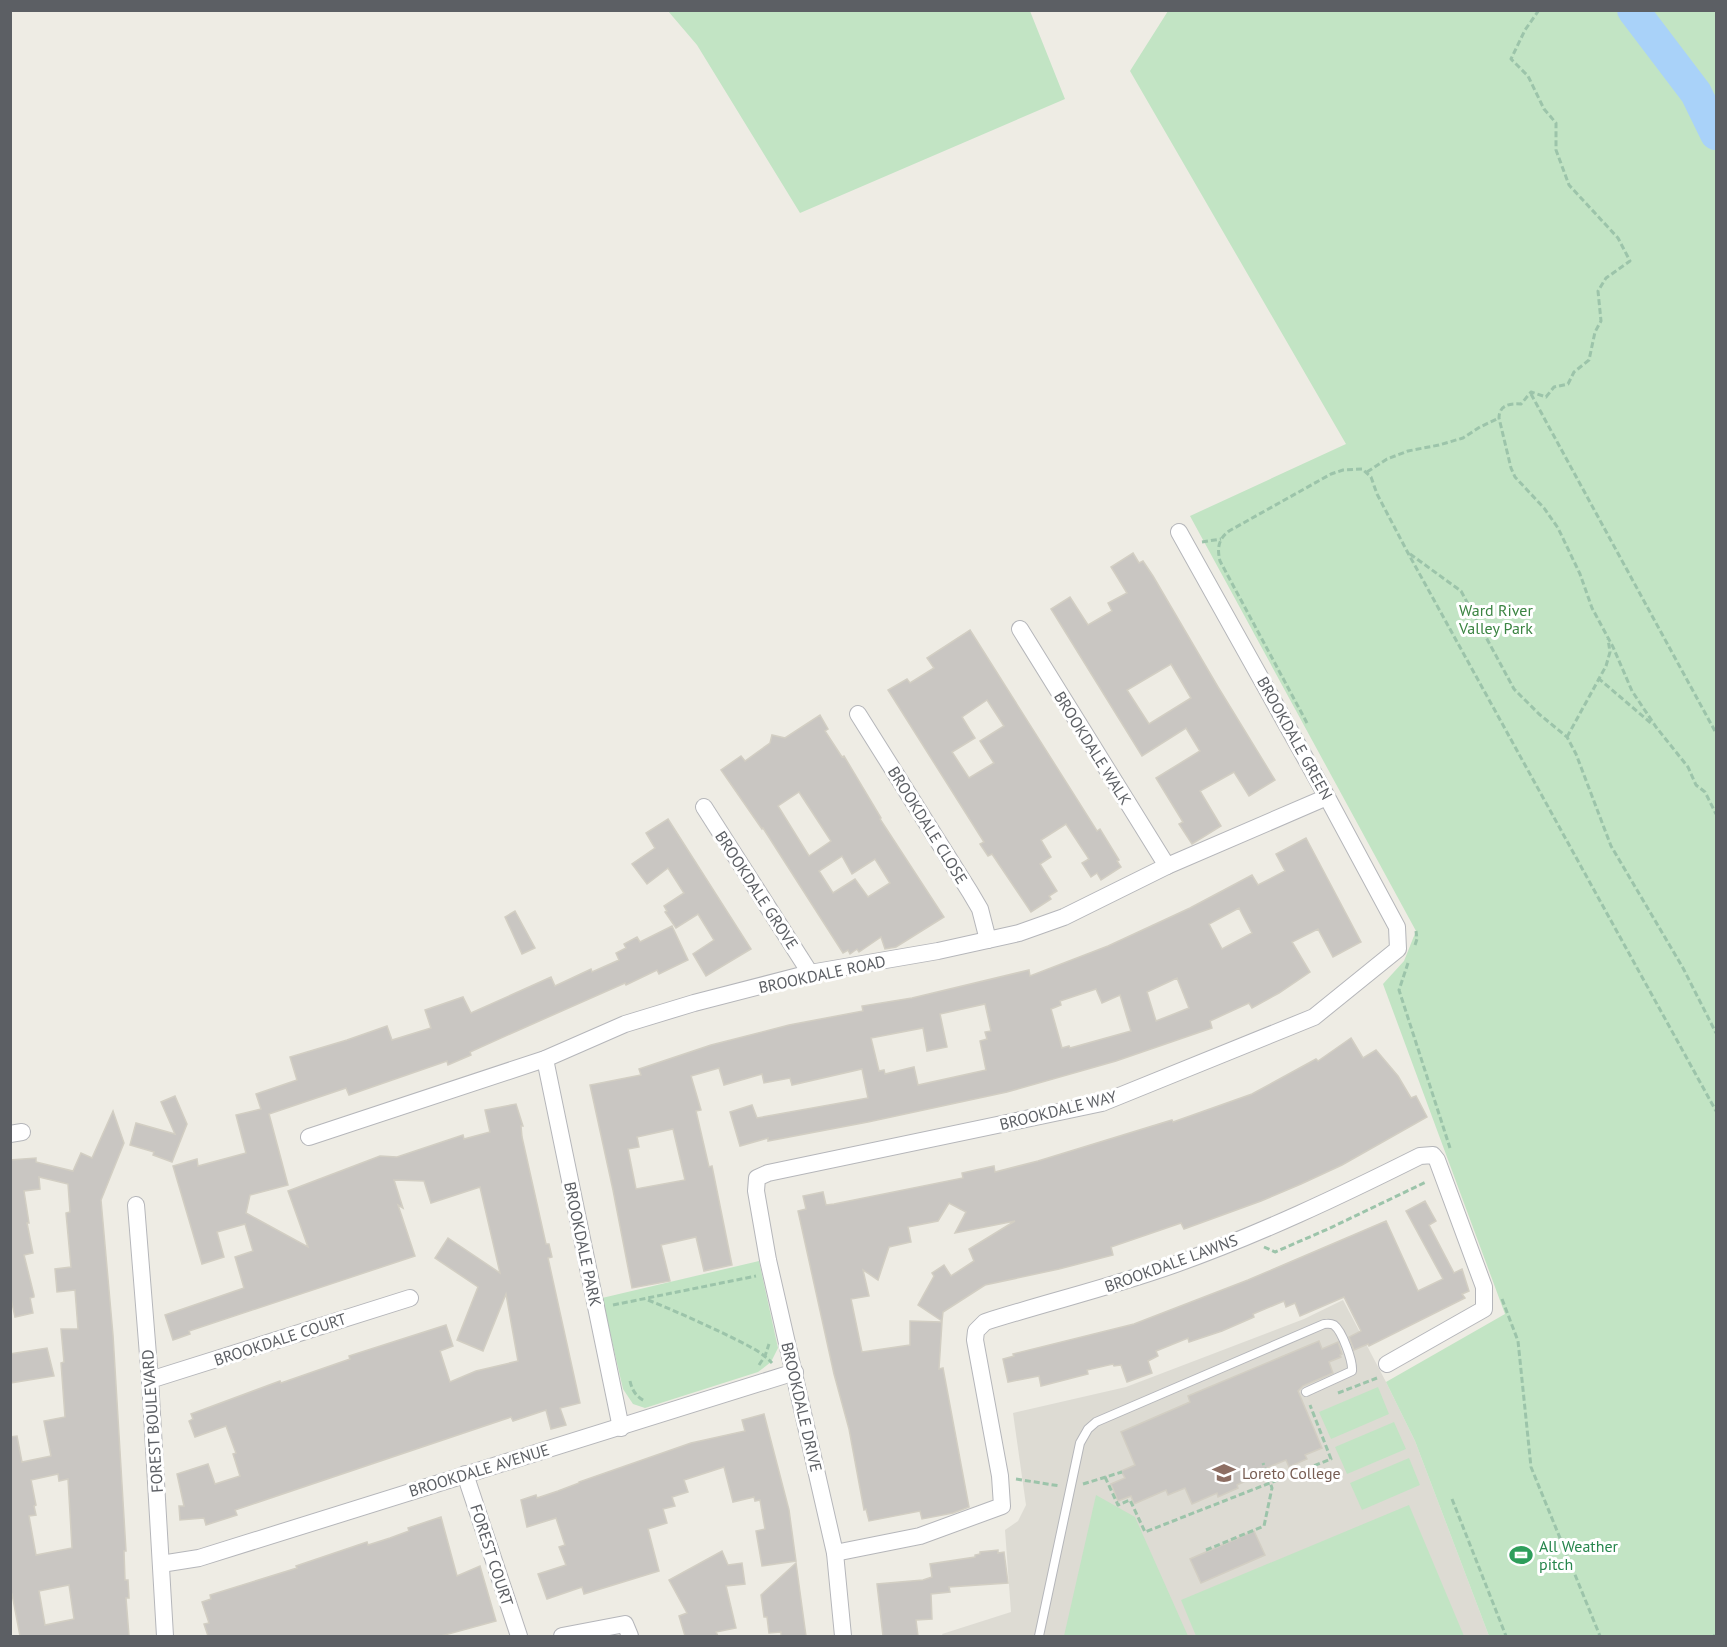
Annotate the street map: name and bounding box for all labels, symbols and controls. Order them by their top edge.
park label: Ward River Valley Park [1458,600,1533,638]
street label: BROOKDALE GREEN [1253,673,1337,803]
street label: BROOKDALE WALK [1050,687,1136,809]
street label: BROOKDALE CLOSE [884,763,972,887]
street label: BROOKDALE GROVE [711,827,803,953]
street label: BROOKDALE ROAD [757,951,887,997]
street label: BROOKDALE WAY [997,1086,1119,1134]
street label: BROOKDALE PARK [560,1180,606,1308]
street label: BROOKDALE LAWNS [1102,1230,1240,1296]
street label: BROOKDALE COURT [211,1308,349,1370]
street label: BROOKDALE DRIVE [777,1340,827,1474]
street label: FOREST BOULEVARD [137,1349,167,1493]
street label: BROOKDALE AVENUE [406,1439,552,1501]
school or university icon: Loreto College [1211,1460,1237,1486]
place label: Loreto College [1242,1463,1341,1483]
street label: FOREST COURT [466,1502,518,1609]
place label: All Weather pitch [1539,1536,1619,1574]
sports icon: All Weather pitch [1508,1542,1534,1568]

